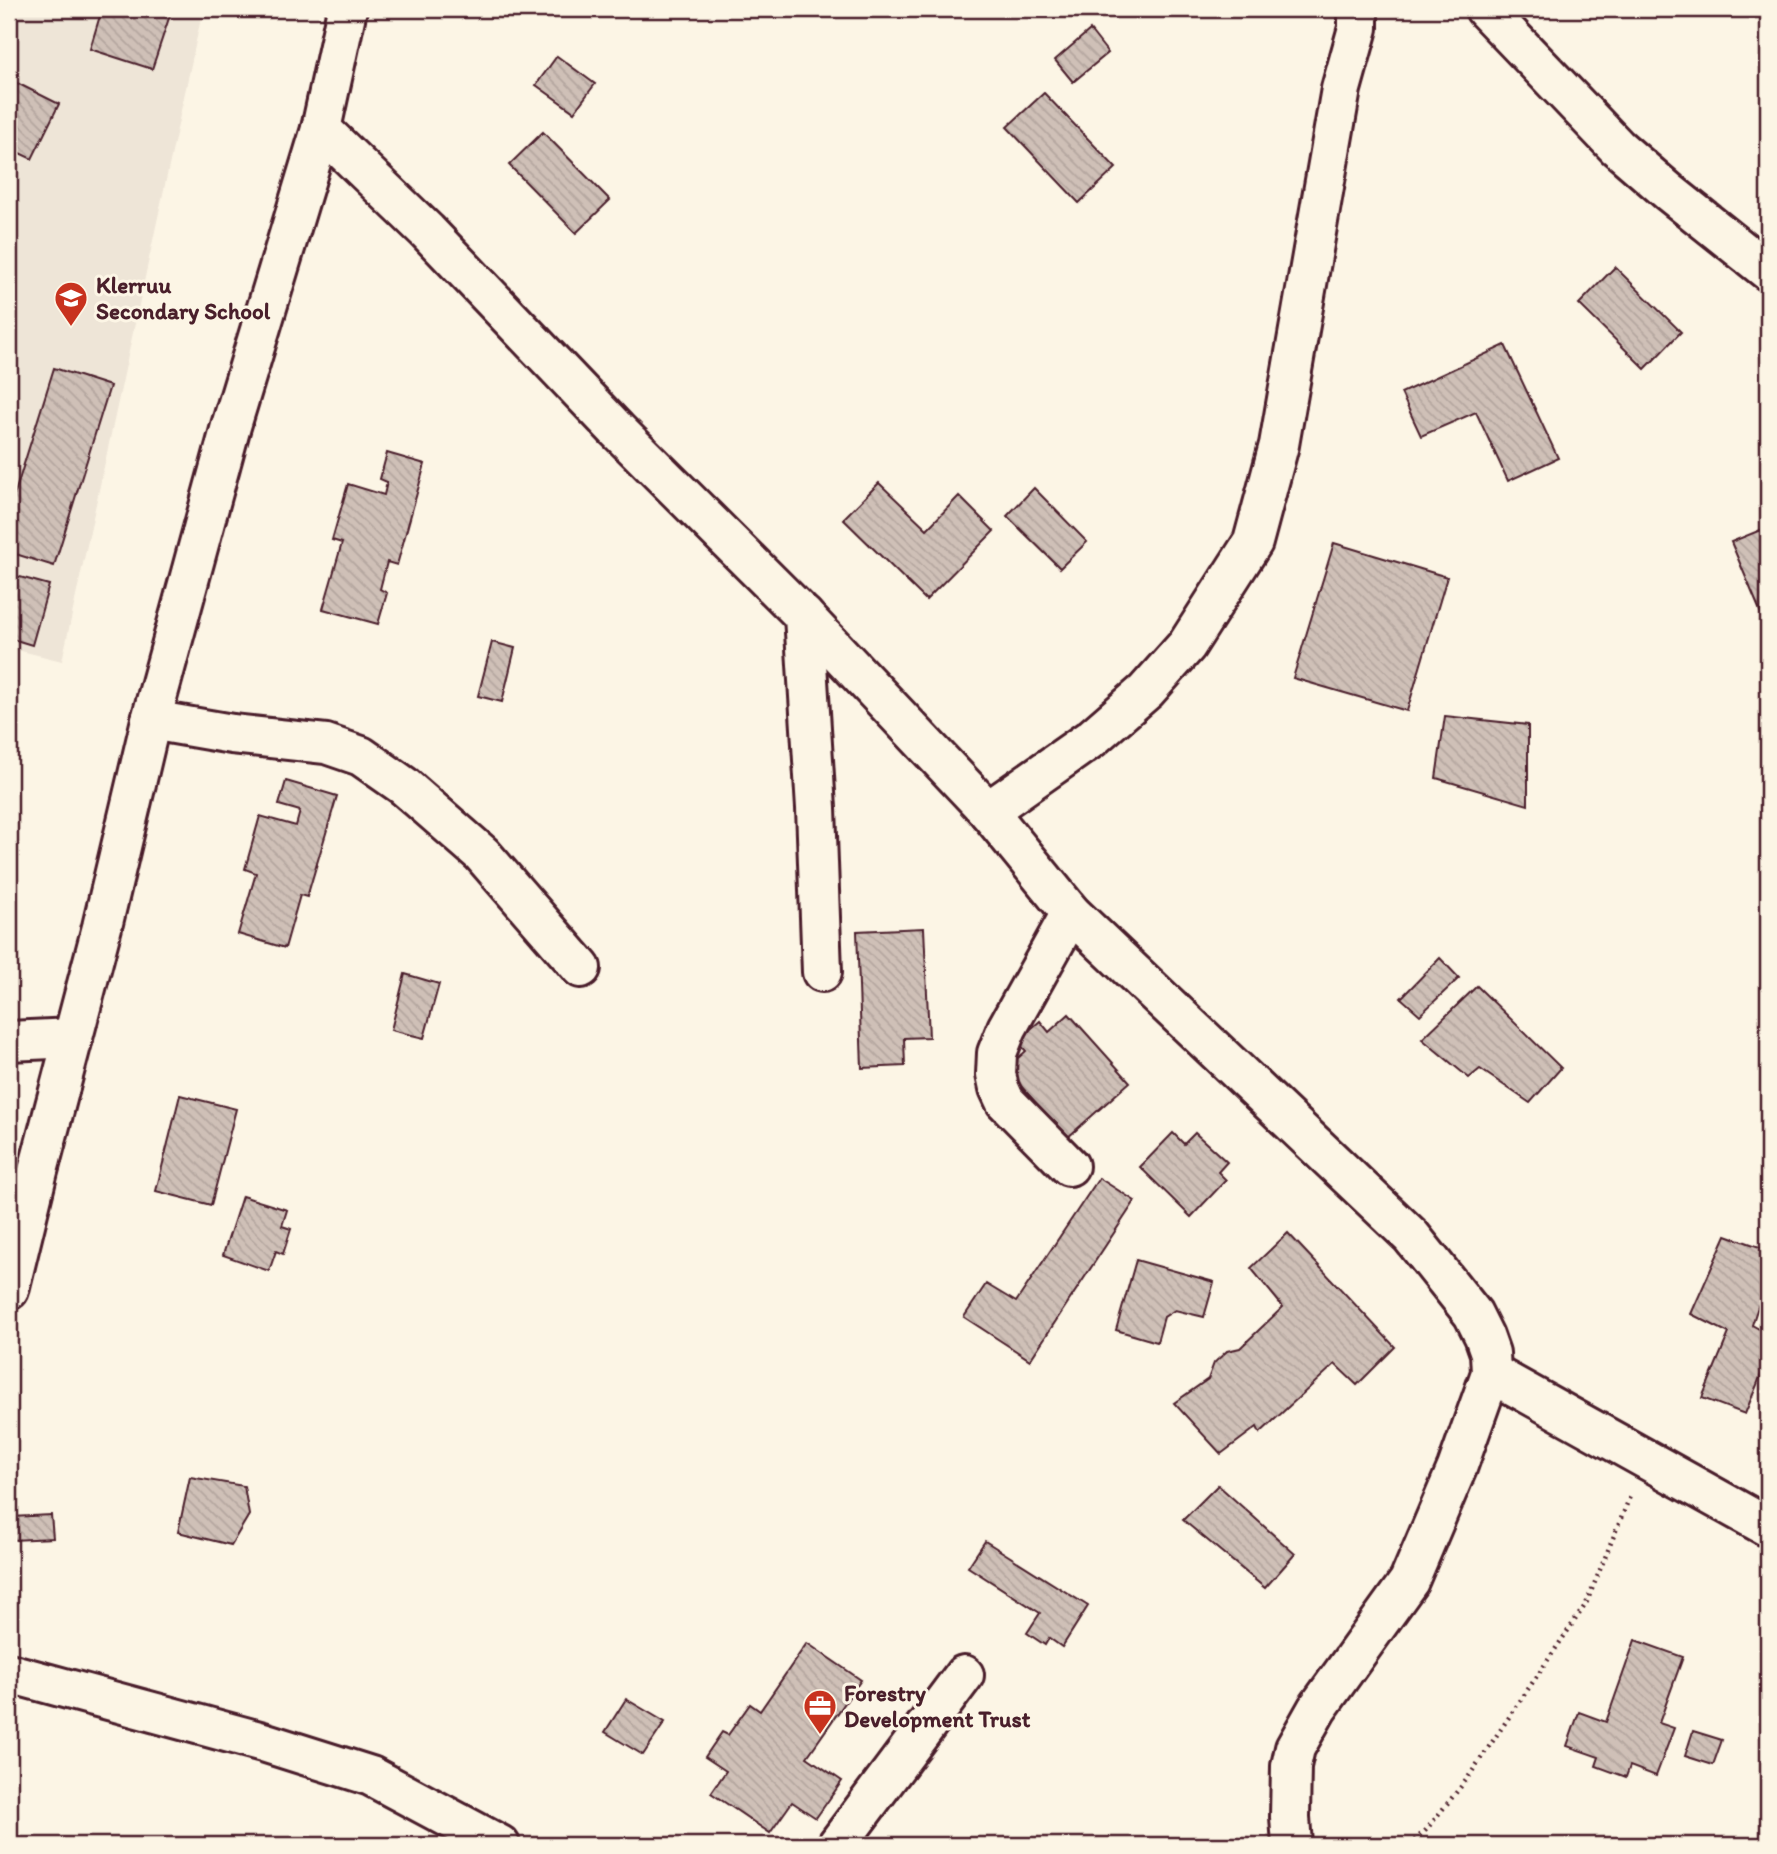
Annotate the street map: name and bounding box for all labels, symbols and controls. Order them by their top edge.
place label: Klerruu Secondary School [96,271,271,325]
school or university icon: Klerruu Secondary School [52,279,90,328]
place label: Forestry Development Trust [844,1679,1031,1733]
office icon: Forestry Development Trust [801,1687,839,1736]

